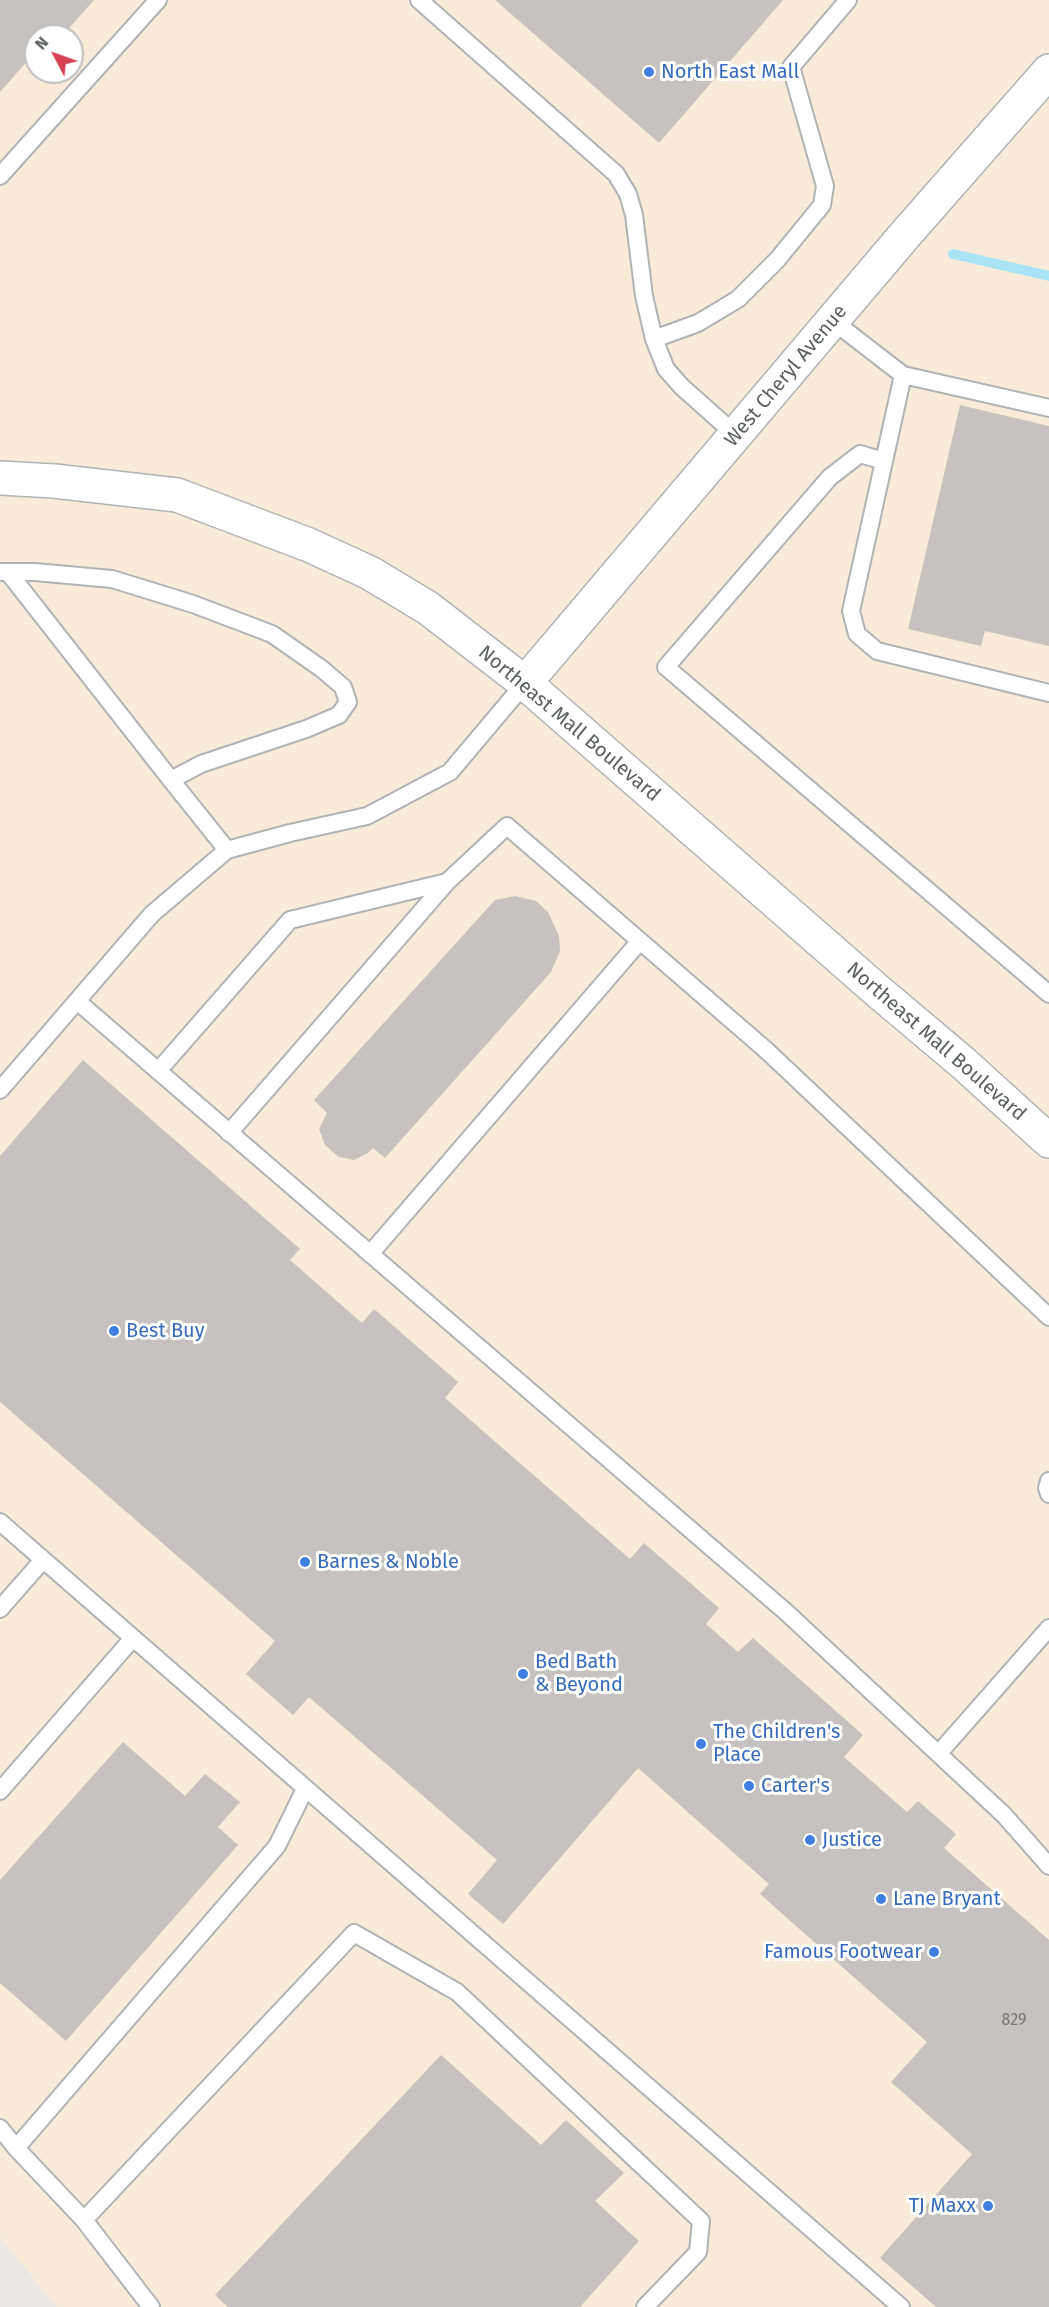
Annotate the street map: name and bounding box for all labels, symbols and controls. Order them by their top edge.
north arrow [24,24,84,84]
text: N [31,33,52,53]
place label: North East Mall [661,60,799,84]
marker: North East Mall [642,65,656,79]
street label: West Cheryl Avenue [720,300,852,452]
street label: Northeast Mall Boulevard [473,641,665,807]
street label: Northeast Mall Boulevard [841,957,1031,1127]
place label: Best Buy [126,1319,205,1343]
marker: Best Buy [107,1324,121,1338]
place label: Barnes & Noble [317,1550,459,1574]
marker: Barnes & Noble [298,1555,312,1569]
place label: Bed Bath & Beyond [535,1650,623,1697]
marker: Bed Bath & Beyond [516,1667,530,1681]
place label: The Children's Place [713,1720,840,1767]
marker: The Children's Place [694,1737,708,1751]
place label: Carter's [761,1774,830,1798]
marker: Carter's [742,1779,756,1793]
place label: Justice [822,1828,882,1852]
marker: Justice [803,1833,817,1847]
place label: Lane Bryant [893,1887,1001,1911]
marker: Lane Bryant [874,1892,888,1906]
place label: Famous Footwear [764,1940,922,1964]
marker: Famous Footwear [927,1945,941,1959]
house number: 829 [1002,2011,1026,2031]
place label: TJ Maxx [909,2194,976,2218]
marker: TJ Maxx [981,2199,995,2213]

